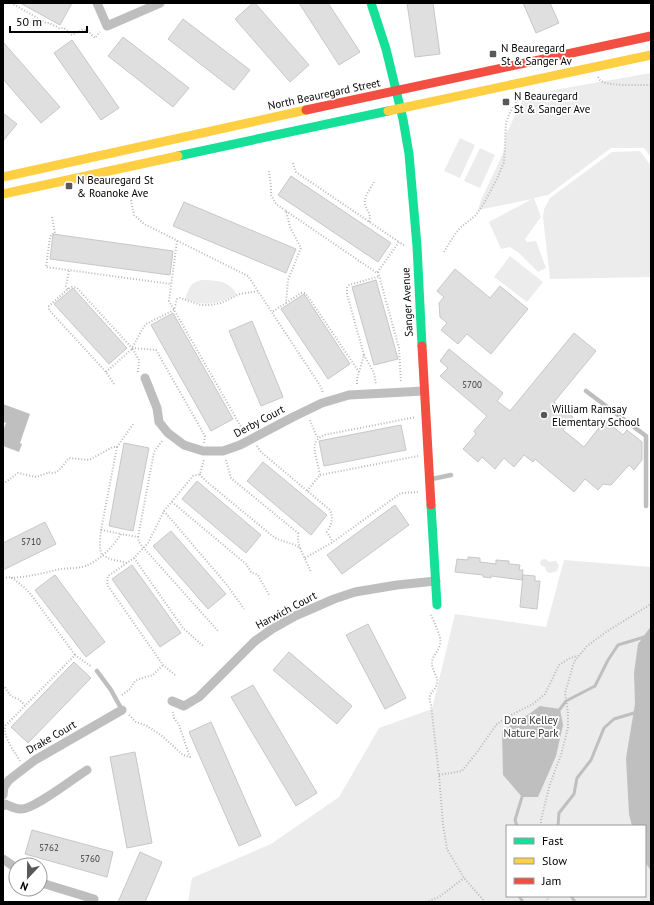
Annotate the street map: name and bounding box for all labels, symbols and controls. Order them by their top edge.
scale bar [10,8,87,34]
text: 50 m [16,14,42,29]
place label: N Beauregard St & Sanger Av [501,41,573,68]
marker: N Beauregard St & Sanger Av [488,49,498,59]
street label: North Beauregard Street [266,75,382,113]
place label: N Beauregard St & Sanger Ave [514,89,591,116]
marker: N Beauregard St & Sanger Ave [501,97,511,107]
place label: N Beauregard St & Roanoke Ave [77,173,154,200]
marker: N Beauregard St & Roanoke Ave [64,181,74,191]
street label: Sanger Avenue [398,267,416,337]
house number: 5700 [462,379,482,390]
street label: Derby Court [231,402,287,440]
place label: William Ramsay Elementary School [552,402,640,429]
marker: William Ramsay Elementary School [539,410,549,420]
house number: 5710 [21,536,41,547]
street label: Harwich Court [253,588,319,632]
park label: Dora Kelley Nature Park [503,713,559,740]
street label: Drake Court [23,717,79,757]
legend [506,825,646,897]
text: Fast [542,833,563,848]
house number: 5762 [39,842,59,853]
house number: 5760 [80,853,100,864]
text: Slow [542,853,567,868]
north arrow [8,857,48,897]
text: Jam [541,873,561,888]
text: N [18,878,30,894]

